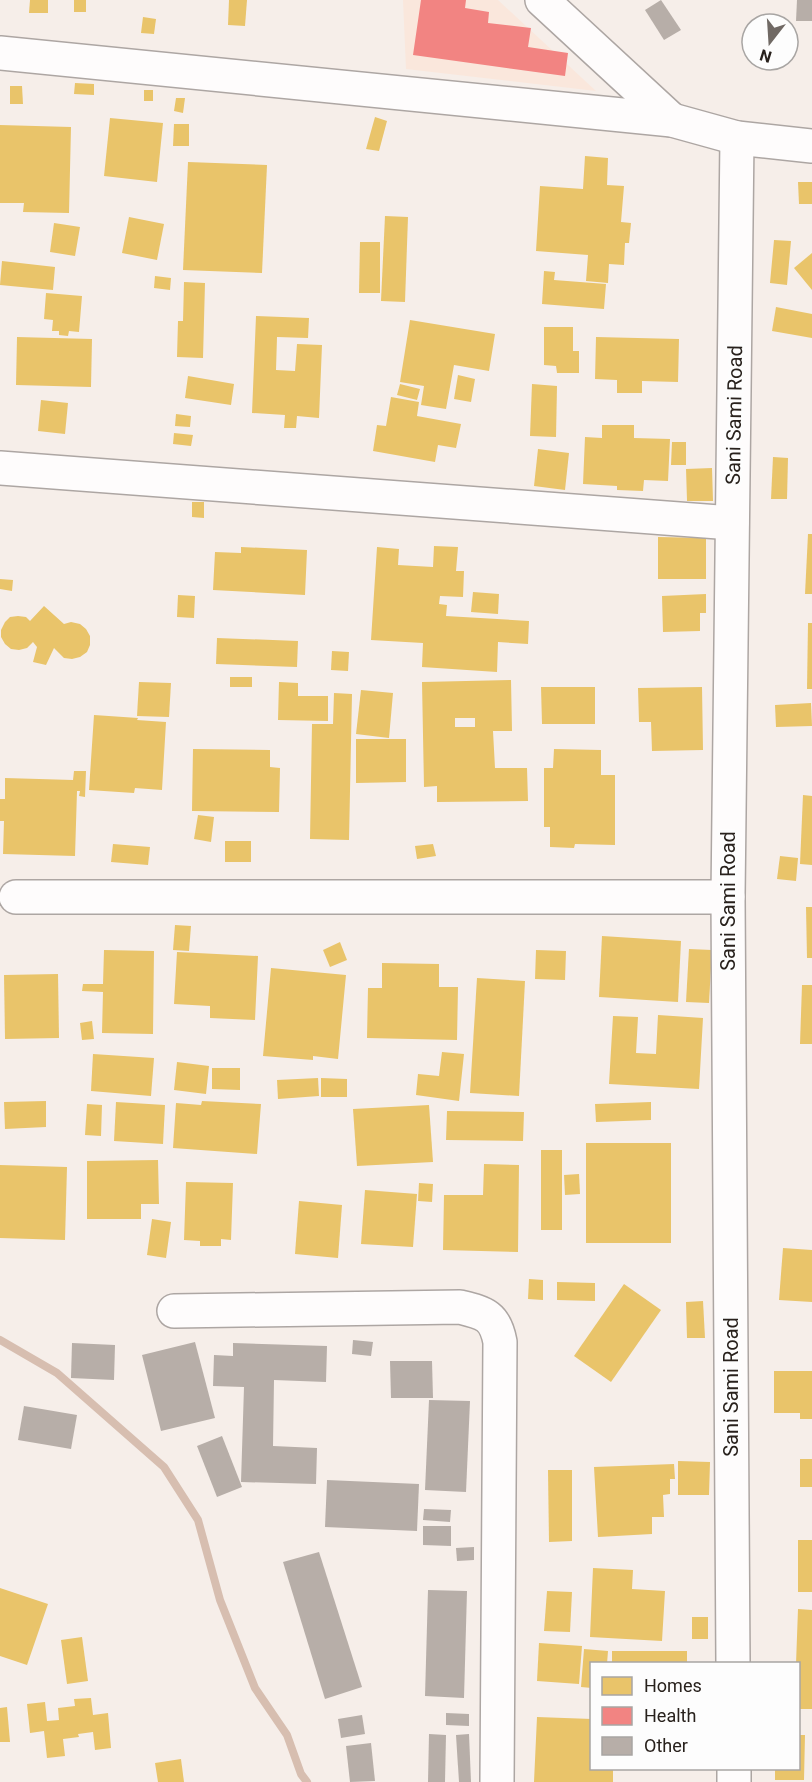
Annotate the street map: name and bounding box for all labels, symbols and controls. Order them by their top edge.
north arrow [740,12,800,72]
text: N [758,45,774,67]
street label: Sani Sami Road [721,345,747,485]
street label: Sani Sami Road [716,831,740,971]
street label: Sani Sami Road [719,1317,743,1457]
legend [590,1662,800,1770]
text: Homes [644,1675,702,1696]
text: Health [644,1705,696,1726]
text: Other [644,1735,688,1756]

